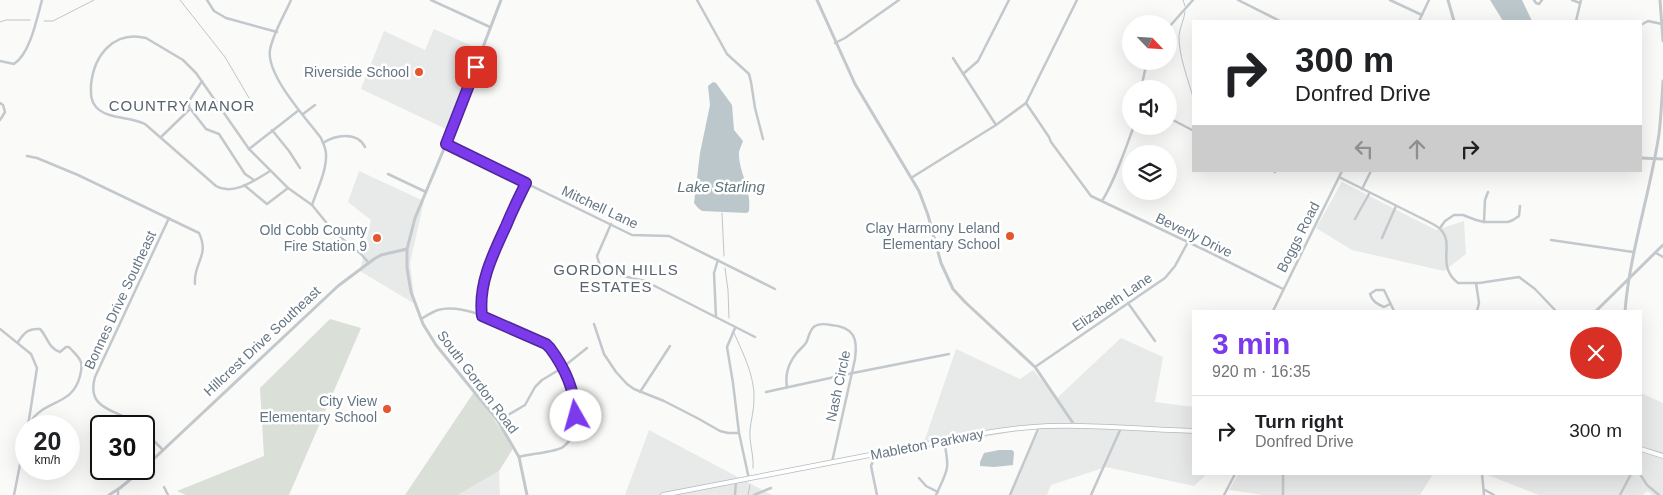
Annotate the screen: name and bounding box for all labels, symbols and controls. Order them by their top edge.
north arrow [1122,15,1178,70]
map controls [1122,15,1177,200]
icon: right [1212,40,1277,105]
text: 300 m [1295,40,1394,79]
pin [455,46,497,88]
icon: arrive [462,53,490,81]
place label: Riverside School [304,64,409,80]
marker: Riverside School [413,66,425,78]
button: sound [1122,80,1177,135]
text: Donfred Drive [1295,81,1431,106]
district label: COUNTRY MANOR [109,97,255,114]
icon: left [1350,135,1378,163]
icon: ahead [1403,135,1431,163]
icon: right [1456,135,1484,163]
button: layers [1122,145,1177,200]
water label: Lake Starling [677,178,765,195]
street label: Mitchell Lane [559,182,641,232]
street label: Boggs Road [1273,199,1323,275]
street label: Beverly Drive [1153,210,1235,261]
place label: Clay Harmony Leland Elementary School [865,220,1000,252]
place label: Old Cobb County Fire Station 9 [260,222,367,254]
street label: Bonnes Drive Southeast [81,228,159,372]
marker: Clay Harmony Leland Elementary School [1004,230,1016,242]
marker: Old Cobb County Fire Station 9 [371,232,383,244]
district label: GORDON HILLS ESTATES [553,261,679,295]
street label: Elizabeth Lane [1069,269,1155,335]
street label: Hillcrest Drive Southeast [200,283,324,399]
street label: South Gordon Road [434,327,522,437]
text: 3 min [1212,327,1290,360]
button: close [1570,327,1622,379]
street label: Nash Circle [823,349,853,423]
text: 920 m · 16:35 [1212,363,1311,380]
position arrow [549,389,601,441]
place label: City View Elementary School [259,393,378,425]
marker: City View Elementary School [381,403,393,415]
text: Turn right [1255,411,1343,432]
speed limit sign: 30 [90,415,155,480]
icon: right [1212,417,1240,445]
text: 300 m [1569,420,1622,441]
street label: Mableton Parkway [869,425,985,463]
text: 20 [34,427,61,455]
text: Donfred Drive [1255,433,1354,450]
text: km/h [34,453,61,467]

